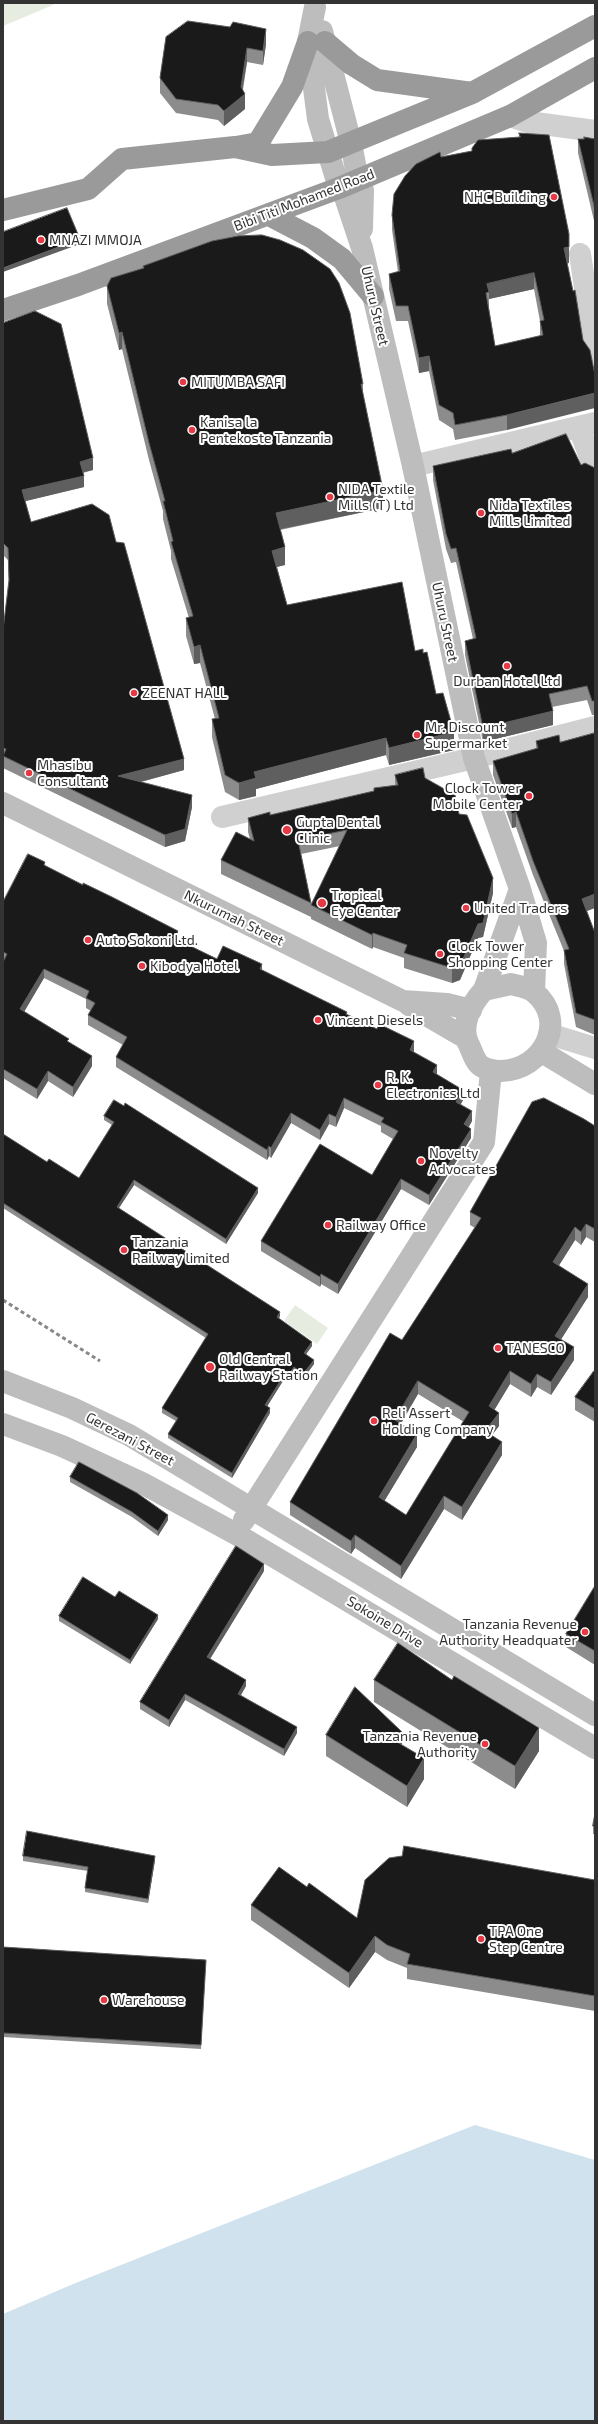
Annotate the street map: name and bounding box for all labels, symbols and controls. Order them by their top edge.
street label: Bibi Titi Mohamed Road [231,165,377,235]
place label: NHC Building [464,189,546,205]
marker: NHC Building [549,192,559,202]
place label: MNAZI MMOJA [49,232,142,248]
marker: MNAZI MMOJA [36,235,46,245]
street label: Uhuru Street [358,265,392,347]
place label: MITUMBA SAFI [191,374,285,390]
marker: MITUMBA SAFI [178,377,188,387]
place label: Kanisa la Pentekoste Tanzania [200,414,331,446]
marker: Kanisa la Pentekoste Tanzania [187,425,197,435]
place label: NIDA Textile Mills (T) Ltd [338,481,415,514]
marker: NIDA Textile Mills (T) Ltd [325,492,335,502]
place label: Nida Textiles Mills Limited [489,497,571,530]
marker: Nida Textiles Mills Limited [476,508,486,518]
street label: Uhuru Street [428,581,462,663]
marker: Durban Hotel Ltd [502,661,512,671]
place label: Durban Hotel Ltd [453,673,561,689]
place label: ZEENAT HALL [142,685,227,701]
marker: ZEENAT HALL [129,688,139,698]
place label: Mr. Discount Supermarket [425,719,507,752]
marker: Mr. Discount Supermarket [412,730,422,740]
place label: Mhasibu Consultant [37,757,107,790]
marker: Mhasibu Consultant [24,768,34,778]
place label: Clock Tower Mobile Center [432,780,521,812]
marker: Clock Tower Mobile Center [524,791,534,801]
place label: Gupta Dental Clinic [296,814,379,846]
marker: Gupta Dental Clinic [281,824,293,836]
street label: Nkurumah Street [181,887,287,949]
place label: Tropical Eye Center [331,887,399,920]
marker: Tropical Eye Center [316,897,328,909]
place label: United Traders [474,900,567,916]
marker: United Traders [461,903,471,913]
place label: Auto Sokoni Ltd. [96,932,198,948]
marker: Auto Sokoni Ltd. [83,935,93,945]
place label: Clock Tower Shopping Center [448,938,553,970]
marker: Clock Tower Shopping Center [435,949,445,959]
place label: Kibodya Hotel [150,958,238,974]
marker: Kibodya Hotel [137,961,147,971]
place label: Vincent Diesels [326,1012,423,1028]
marker: Vincent Diesels [313,1015,323,1025]
place label: R. K. Electronics Ltd [386,1069,480,1102]
marker: R. K. Electronics Ltd [373,1080,383,1090]
place label: Novelty Advocates [429,1145,496,1178]
marker: Novelty Advocates [416,1156,426,1166]
place label: Railway Office [336,1217,426,1233]
marker: Railway Office [323,1220,333,1230]
place label: Tanzania Railway limited [132,1234,230,1266]
marker: Tanzania Railway limited [119,1245,129,1255]
place label: TANESCO [506,1340,565,1356]
marker: TANESCO [493,1343,503,1353]
place label: Old Central Railway Station [219,1351,318,1384]
marker: Old Central Railway Station [204,1361,216,1373]
place label: Reli Assert Holding Company [382,1405,494,1438]
street label: Gerezani Street [83,1409,177,1469]
marker: Reli Assert Holding Company [369,1416,379,1426]
street label: Sokoine Drive [344,1593,426,1651]
place label: Tanzania Revenue Authority Headquater [439,1616,577,1648]
marker: Tanzania Revenue Authority Headquater [580,1627,590,1637]
place label: Tanzania Revenue Authority [363,1728,477,1760]
marker: Tanzania Revenue Authority [480,1739,490,1749]
place label: TPA One Step Centre [489,1923,563,1956]
marker: TPA One Step Centre [476,1934,486,1944]
place label: Warehouse [112,1992,184,2008]
marker: Warehouse [99,1995,109,2005]

